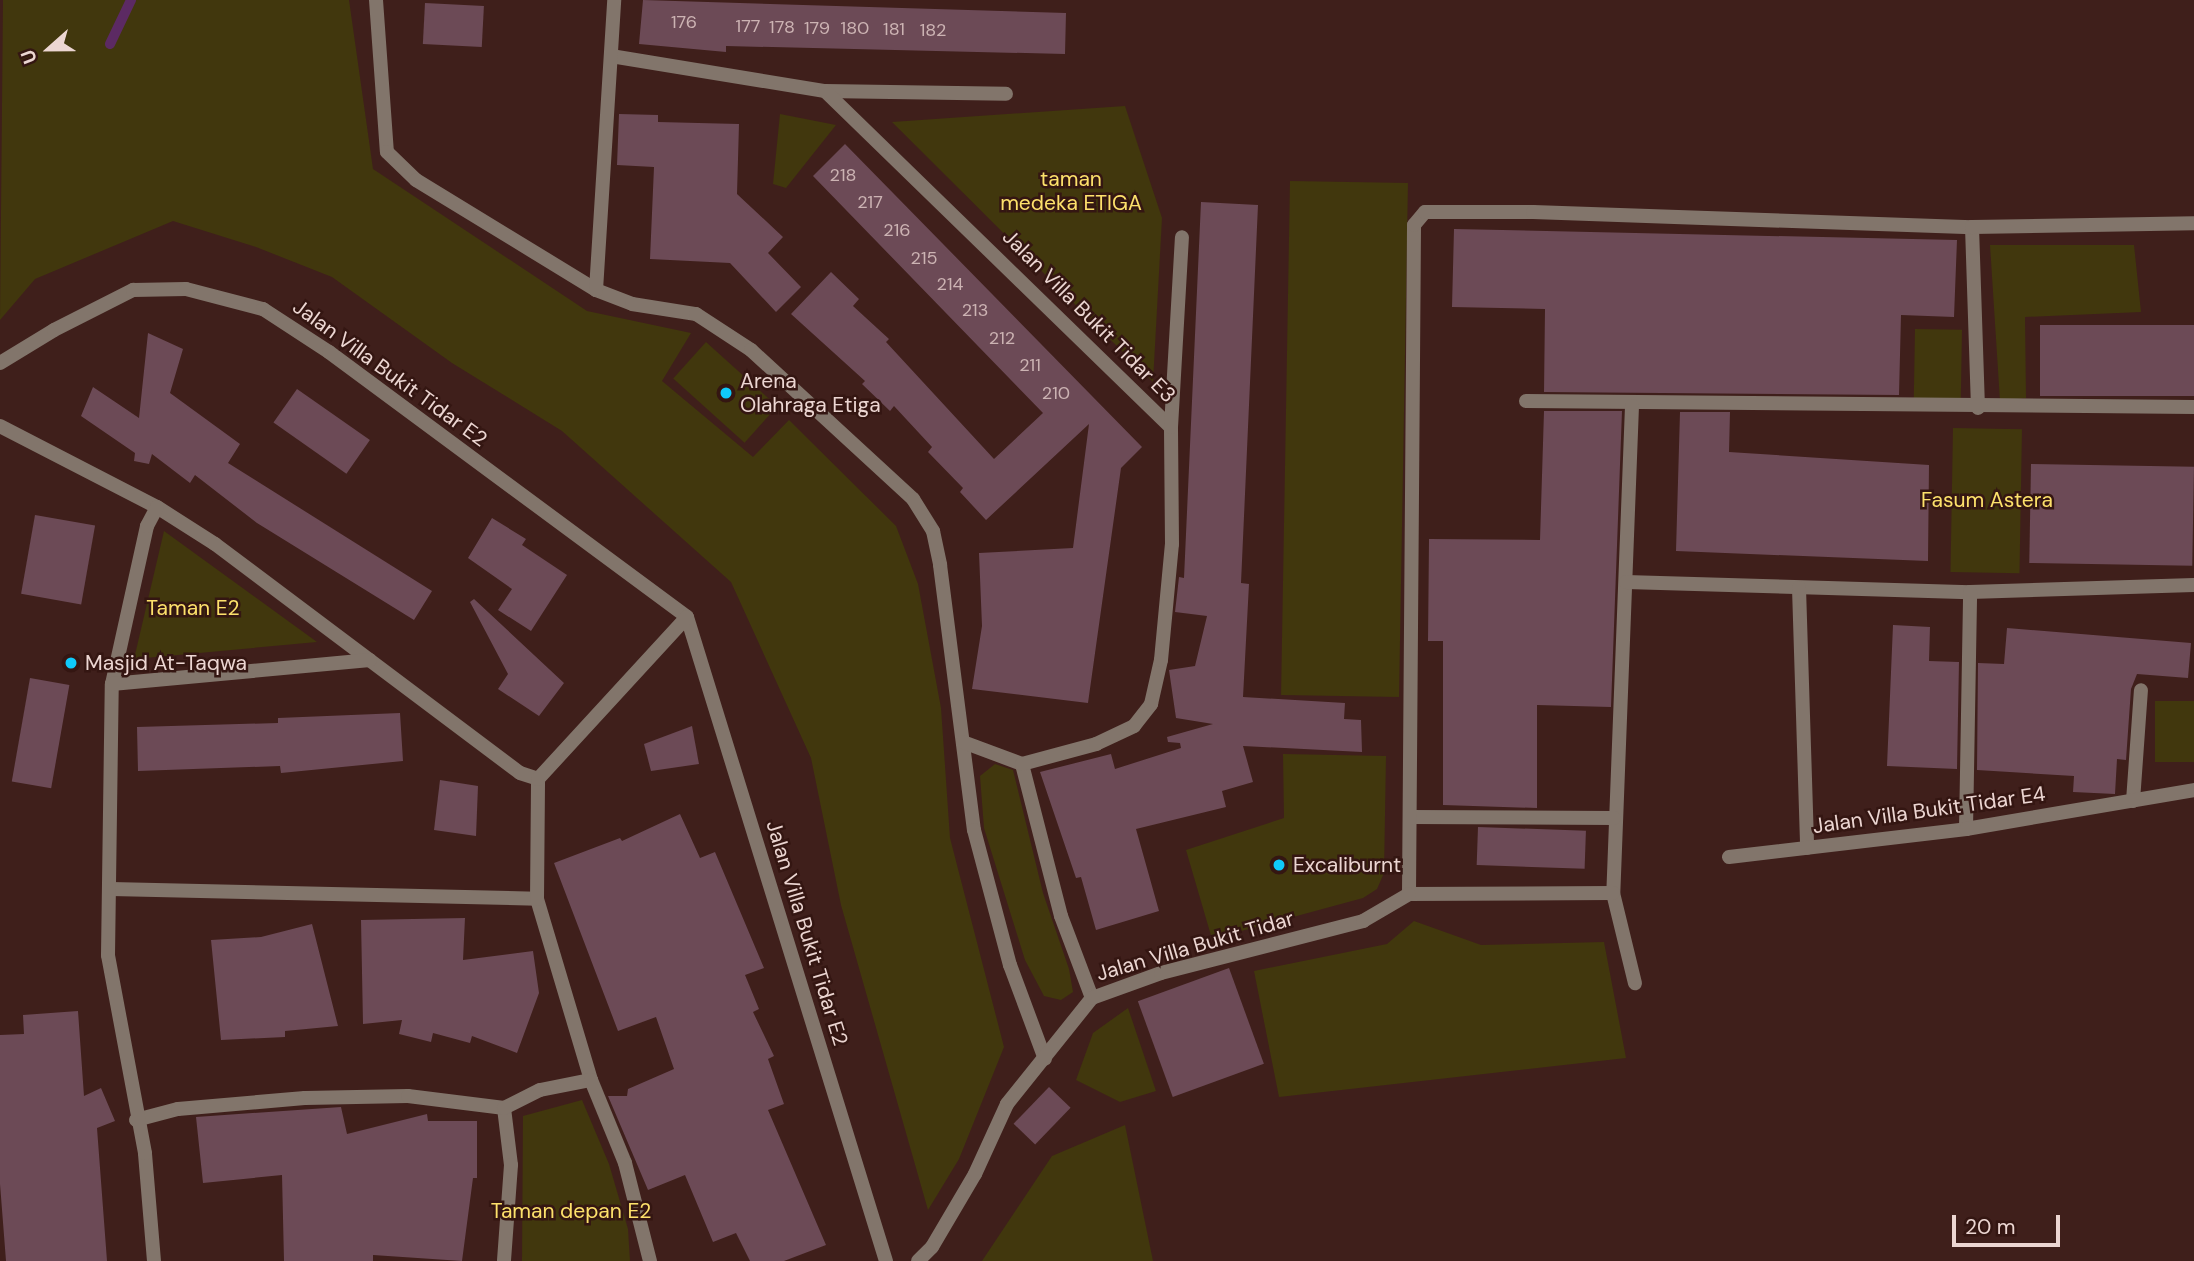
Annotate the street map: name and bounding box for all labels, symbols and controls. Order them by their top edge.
house number: 176 [671,11,697,33]
north arrow [14,14,84,84]
house number: 177 [736,15,760,37]
house number: 178 [769,16,795,38]
house number: 179 [804,17,830,39]
house number: 180 [841,17,869,39]
house number: 181 [883,18,905,40]
house number: 182 [920,19,946,41]
text: U [15,46,43,67]
house number: 218 [830,164,856,186]
park label: taman medeka ETIGA [1000,166,1142,216]
house number: 217 [857,191,883,213]
house number: 216 [883,219,911,241]
street label: Jalan Villa Bukit Tidar E3 [997,224,1181,408]
house number: 215 [911,247,937,269]
house number: 214 [937,273,963,295]
street label: Jalan Villa Bukit Tidar E2 [288,294,492,452]
house number: 213 [962,299,988,321]
house number: 212 [989,327,1015,349]
house number: 211 [1019,354,1041,376]
place label: Arena Olahraga Etiga [740,368,881,418]
house number: 210 [1042,382,1070,404]
marker: Arena Olahraga Etiga [718,385,734,401]
park label: Fasum Astera [1921,487,2053,513]
park label: Taman E2 [146,595,240,621]
place label: Masjid At-Taqwa [85,650,247,676]
marker: Masjid At-Taqwa [63,655,79,671]
street label: Jalan Villa Bukit Tidar E4 [1811,781,2047,839]
street label: Jalan Villa Bukit Tidar E2 [761,817,853,1049]
place label: Excaliburnt [1293,852,1401,878]
marker: Excaliburnt [1271,857,1287,873]
street label: Jalan Villa Bukit Tidar [1093,906,1297,986]
park label: Taman depan E2 [491,1198,651,1224]
scale bar [1956,1202,2064,1246]
text: 20 m [1965,1213,2016,1241]

